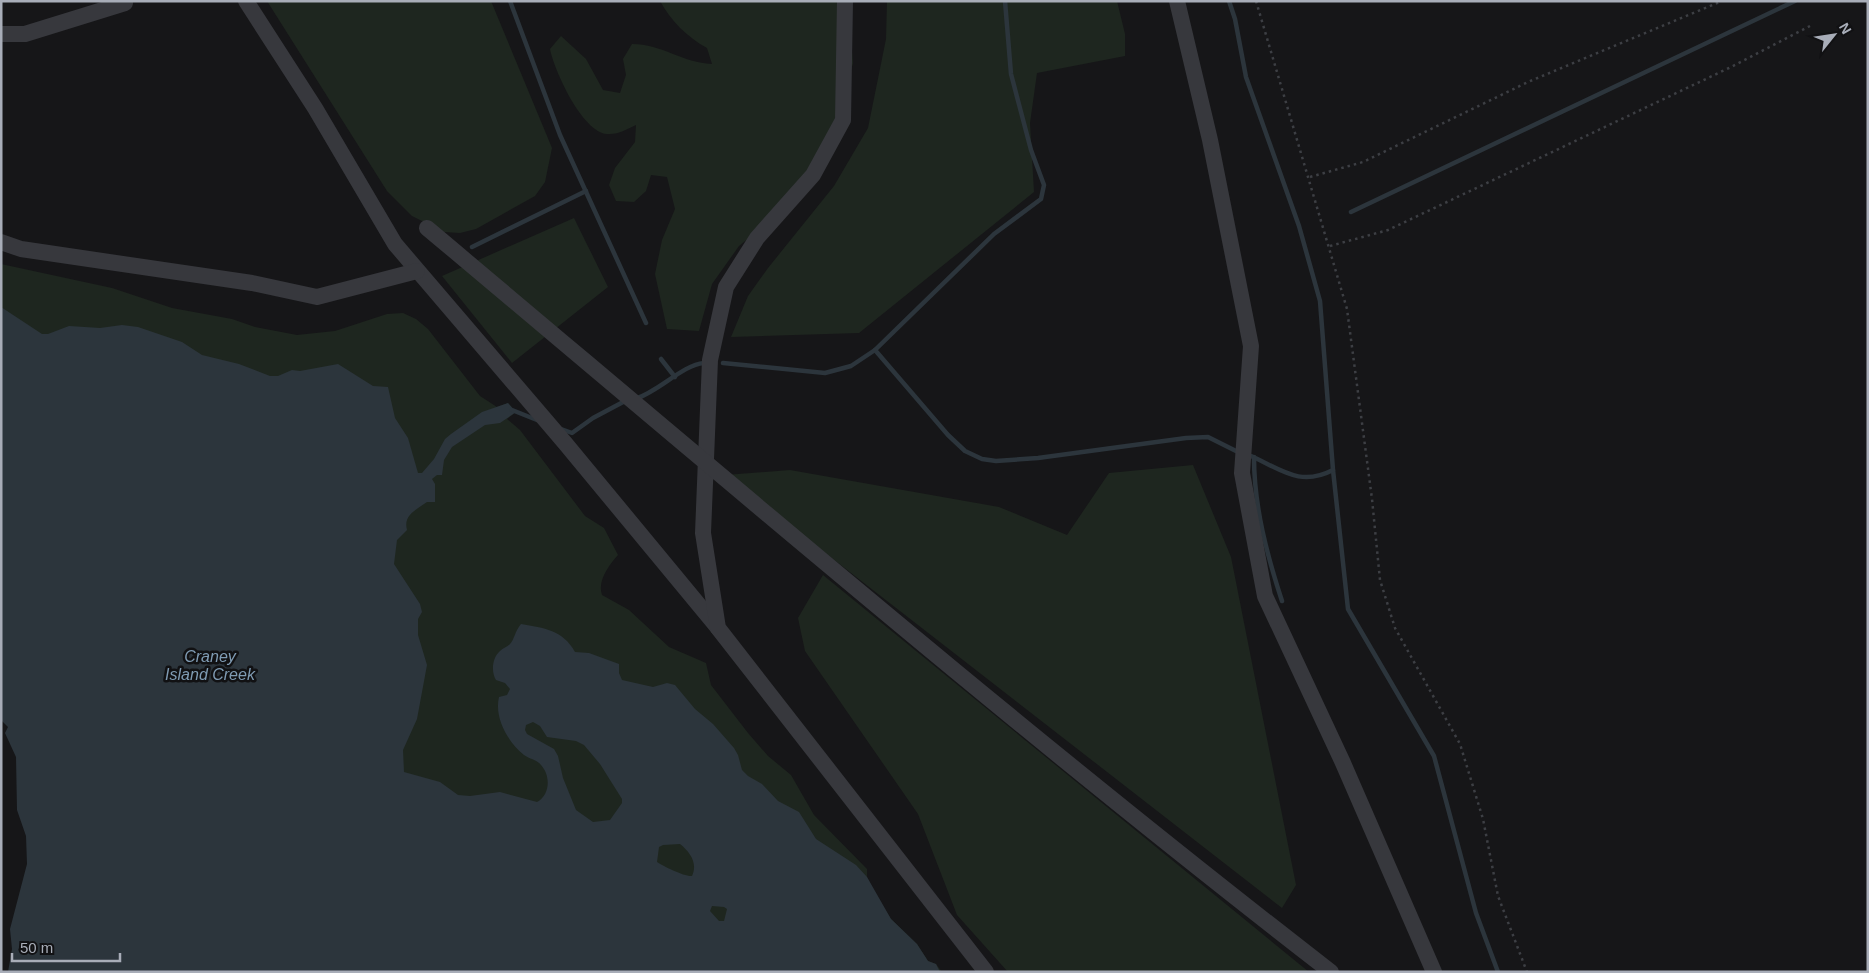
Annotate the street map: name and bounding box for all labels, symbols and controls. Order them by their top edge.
north arrow [1809,10,1859,60]
text: N [1836,20,1855,37]
water label: Craney Island Creek [165,648,256,683]
scale bar [12,930,120,962]
text: 50 m [20,939,53,956]

